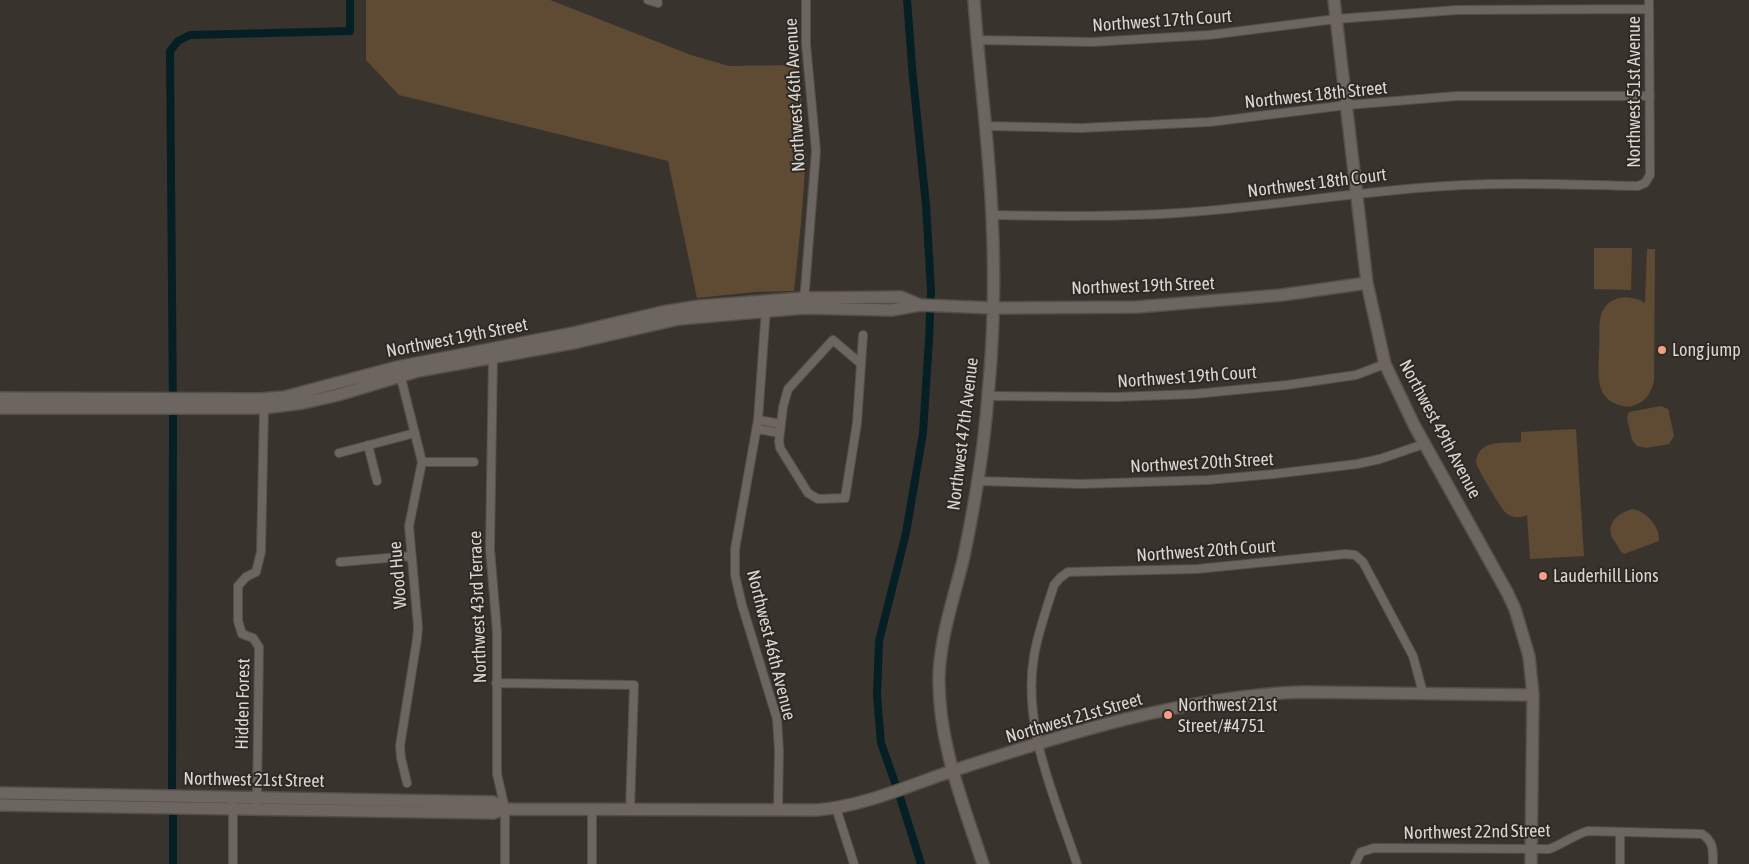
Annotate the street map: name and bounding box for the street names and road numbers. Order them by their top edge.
street label: Northwest 17th Court [1092,5,1232,37]
street label: Northwest 51st Avenue [1623,16,1645,168]
street label: Northwest 46th Avenue [780,18,810,172]
street label: Northwest 18th Street [1243,77,1389,113]
street label: Northwest 18th Court [1246,164,1388,202]
street label: Northwest 19th Street [1071,273,1215,299]
street label: Northwest 19th Street [384,314,530,362]
street label: Northwest 47th Avenue [943,356,983,512]
street label: Northwest 49th Avenue [1394,356,1486,502]
street label: Northwest 19th Court [1117,361,1257,393]
street label: Northwest 20th Street [1130,448,1274,478]
street label: Northwest 43rd Terrace [465,530,491,684]
street label: Northwest 20th Court [1136,535,1276,567]
street label: Wood Hue [384,540,412,610]
street label: Northwest 46th Avenue [742,568,800,722]
street label: Hidden Forest [231,658,255,750]
street label: Northwest 21st Street [1003,688,1145,748]
street label: Northwest 21st Street [183,768,325,792]
street label: Northwest 22nd Street [1403,820,1551,844]

